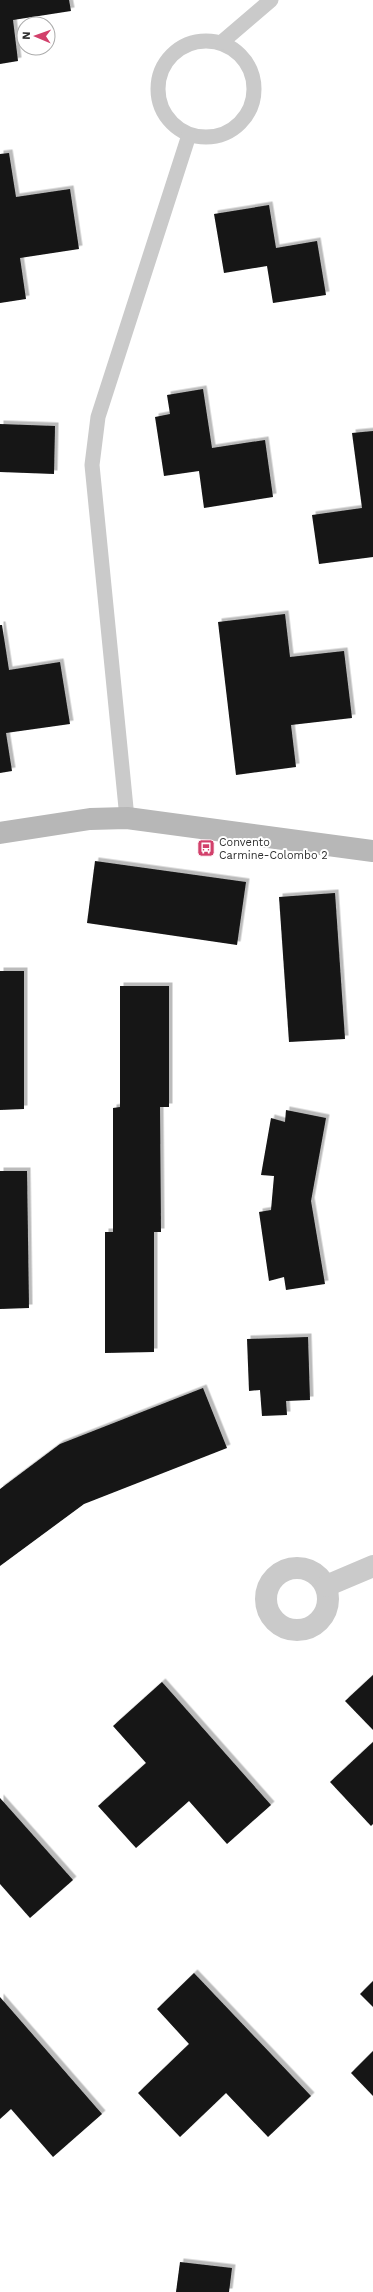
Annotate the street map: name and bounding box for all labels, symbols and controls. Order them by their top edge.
north arrow [16,16,56,56]
text: N [20,31,33,40]
place label: Convento Carmine-Colombo 2 [219,836,328,862]
bus stop icon: Convento Carmine-Colombo 2 [196,838,216,858]

